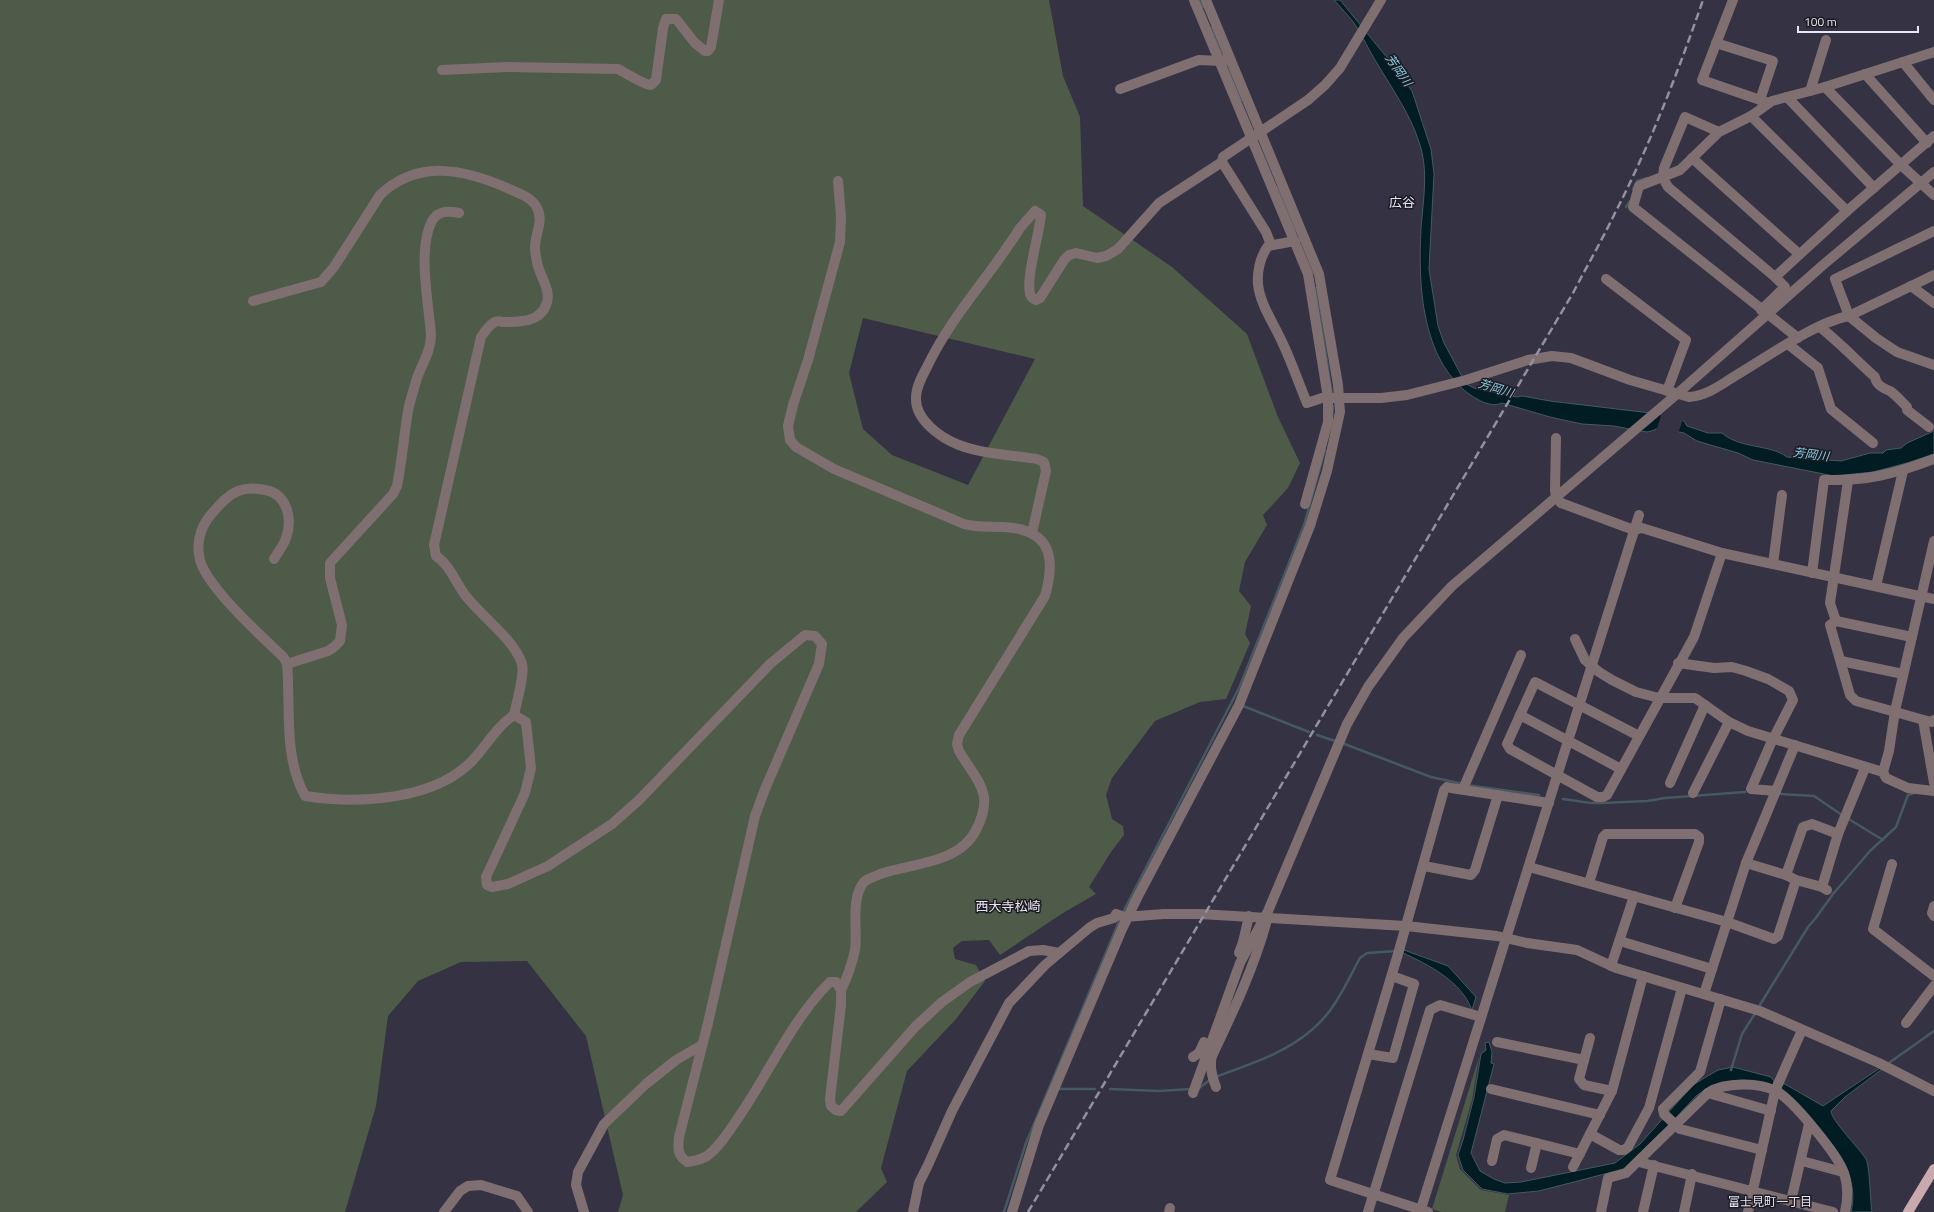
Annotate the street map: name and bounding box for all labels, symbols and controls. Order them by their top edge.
scale bar [1798,8,1918,34]
text: 100 m [1804,12,1837,31]
water label: 芳岡川 [1381,50,1418,92]
district label: 広谷 [1389,192,1415,212]
water label: 芳岡川 [1476,374,1518,403]
water label: 芳岡川 [1792,442,1832,466]
district label: 西大寺松崎 [975,896,1041,916]
district label: 富士見町一丁目 [1728,1192,1812,1211]

